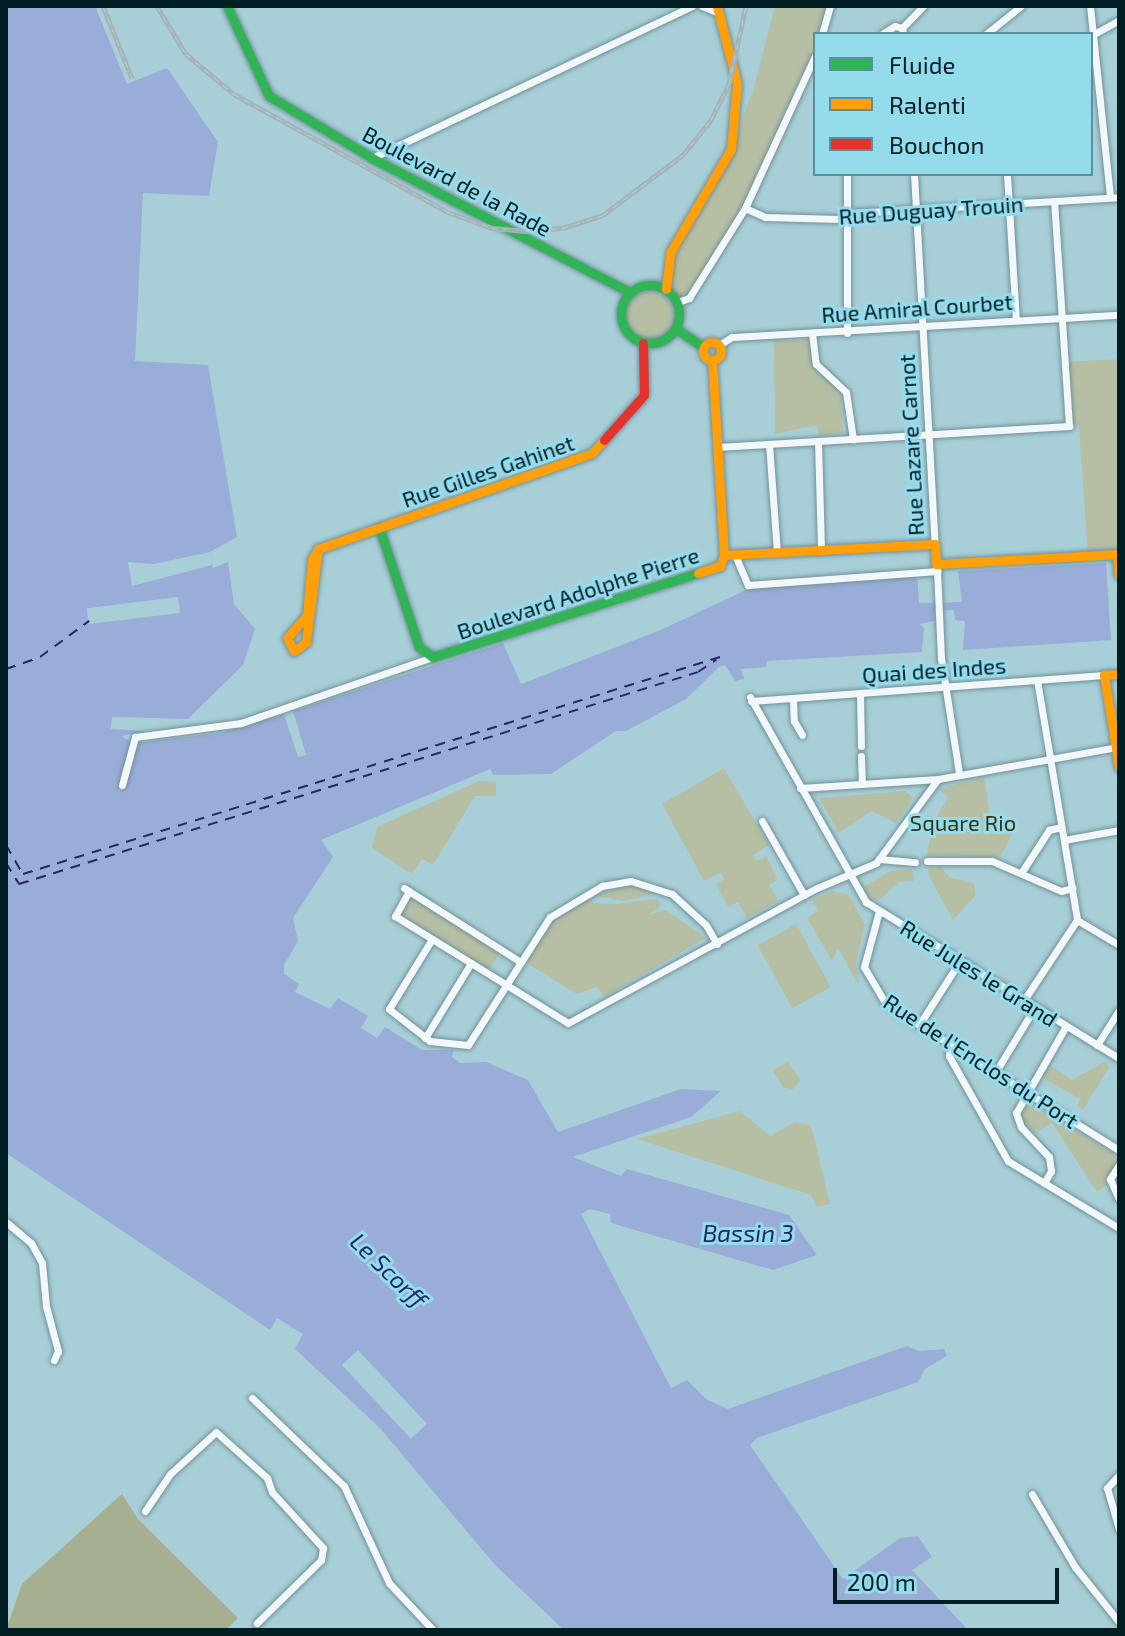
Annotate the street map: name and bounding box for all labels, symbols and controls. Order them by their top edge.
legend [813,32,1093,176]
text: Fluide [889,50,955,79]
text: Ralenti [889,90,966,119]
street label: Boulevard de la Rade [358,120,556,242]
text: Bouchon [889,130,984,159]
street label: Rue Duguay Trouin [837,190,1025,230]
street label: Rue Amiral Courbet [820,288,1014,328]
street label: Rue Lazare Carnot [893,353,929,537]
street label: Rue Gilles Gahinet [399,429,577,513]
street label: Boulevard Adolphe Pierre [453,541,703,645]
street label: Quai des Indes [861,652,1007,688]
park label: Square Rio [910,810,1016,836]
street label: Rue Jules le Grand [895,914,1063,1032]
street label: Rue de l'Enclos du Port [879,988,1083,1134]
water label: Bassin 3 [702,1219,794,1247]
water label: Le Scorff [345,1227,433,1313]
scale bar [837,1552,1063,1602]
text: 200 m [847,1567,916,1596]

